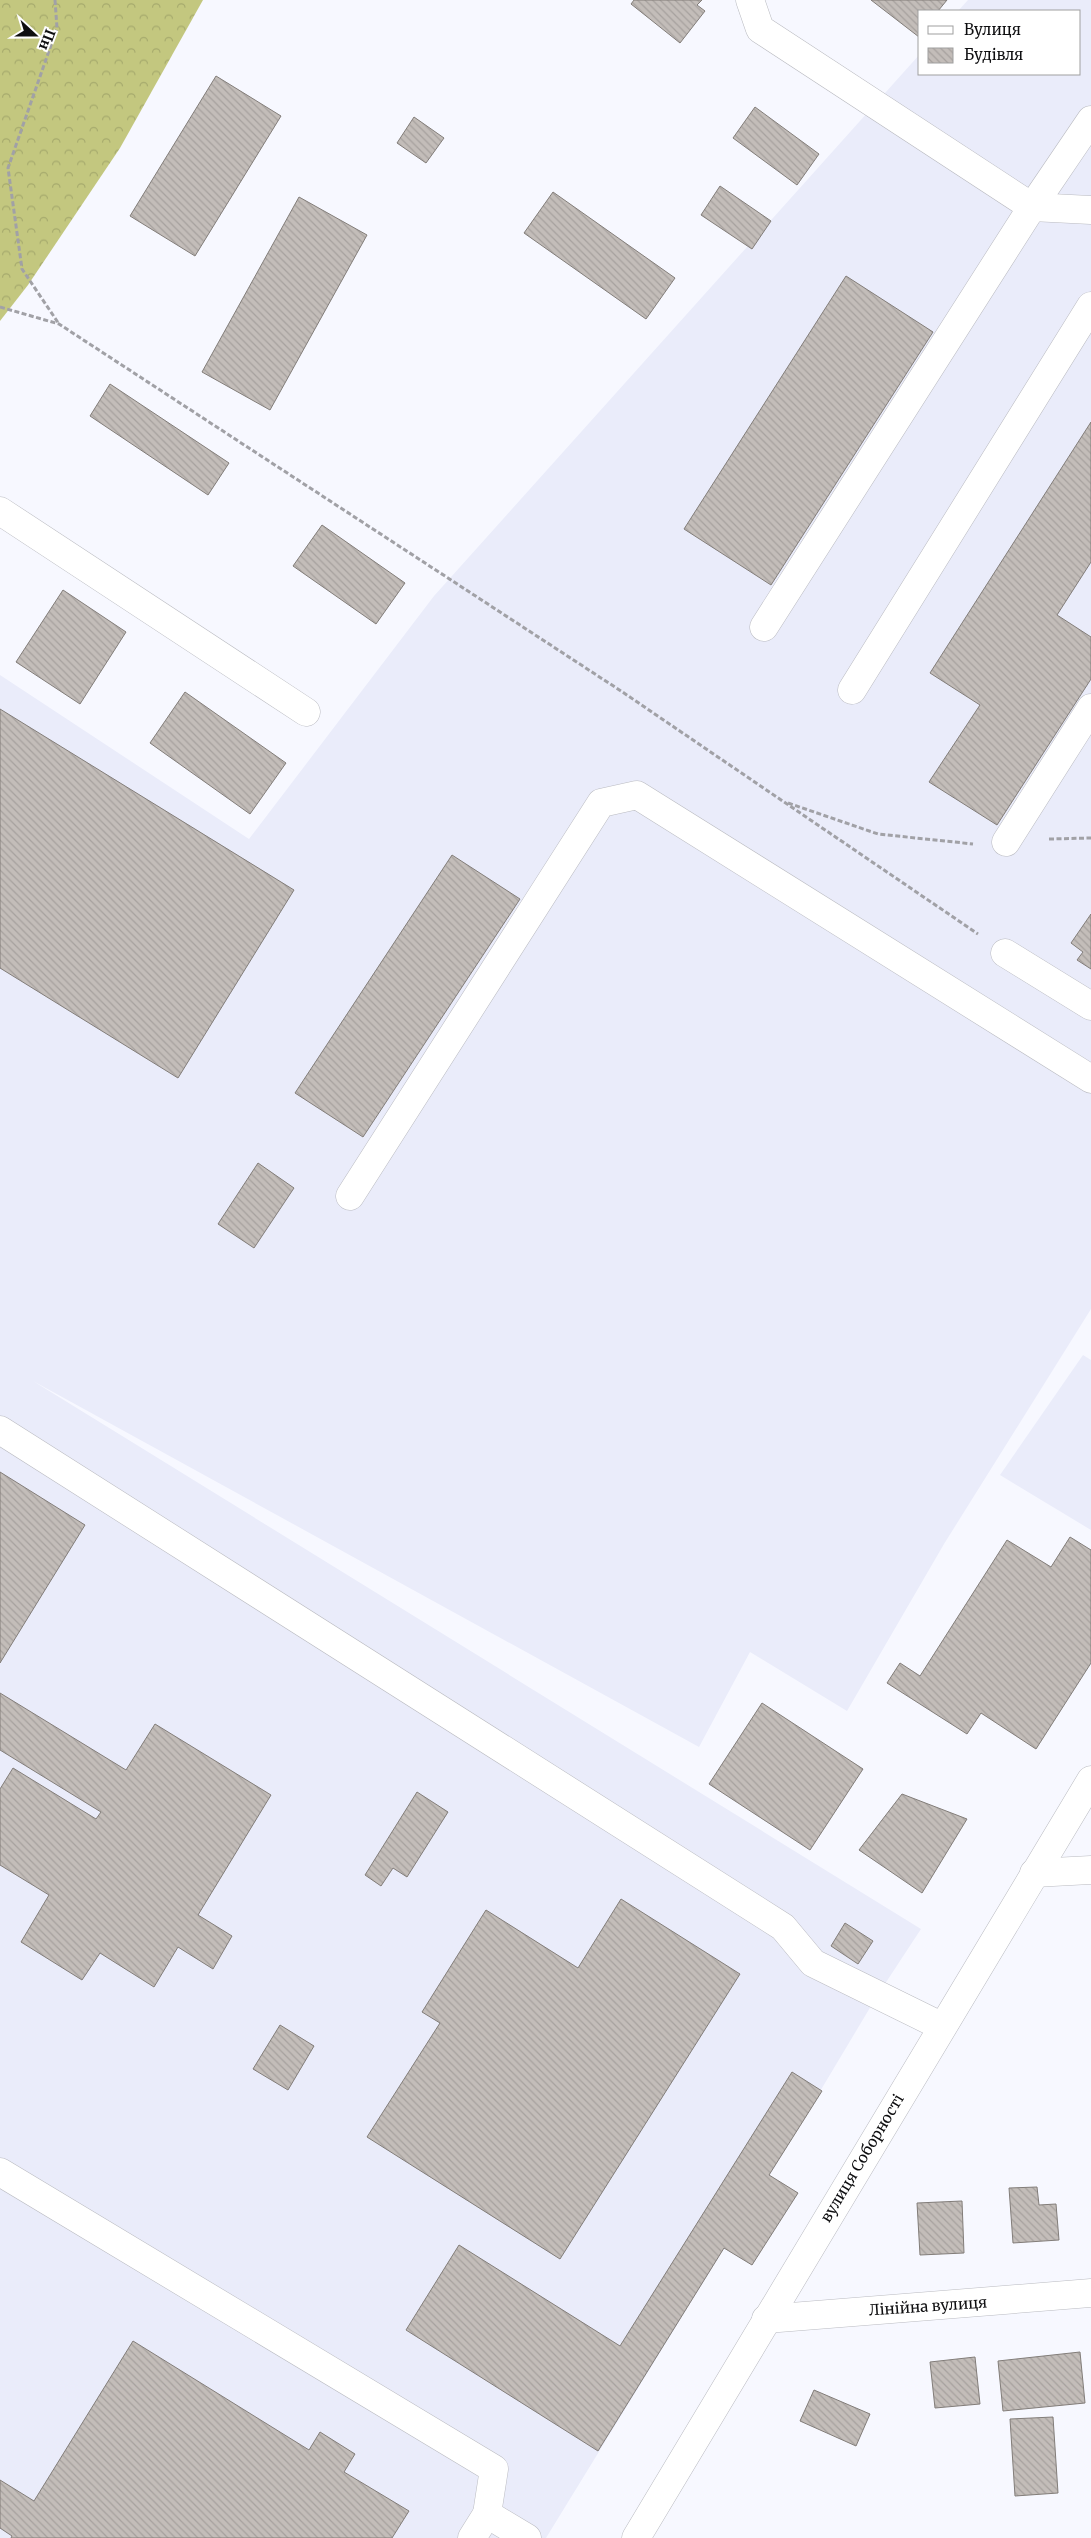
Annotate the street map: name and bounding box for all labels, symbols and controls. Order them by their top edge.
north arrow [10,10,60,60]
legend [918,10,1081,75]
text: Вулиця [964,20,1021,39]
text: Пн [35,27,59,53]
text: Будівля [964,45,1023,64]
street label: вулиця Соборності [816,2090,908,2225]
street label: Лінійна вулиця [868,2292,988,2320]

